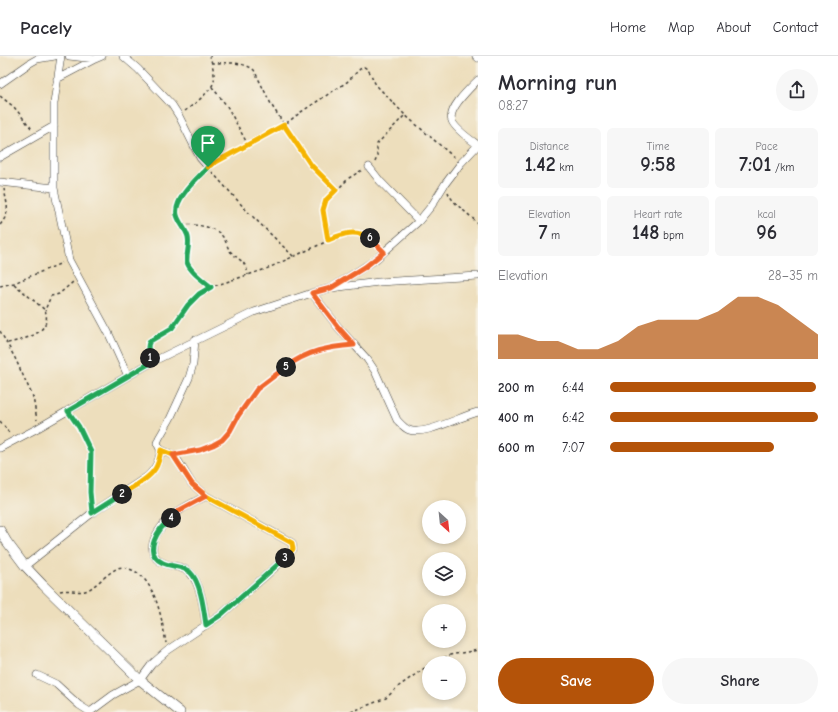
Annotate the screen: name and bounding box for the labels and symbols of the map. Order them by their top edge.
pin [191,126,225,167]
pin: 6 [360,228,380,248]
pin: 1 [140,348,160,368]
pin: 5 [276,357,296,377]
pin: 2 [112,484,132,504]
north arrow [422,500,466,544]
pin: 4 [161,508,181,528]
pin: 3 [275,548,295,568]

